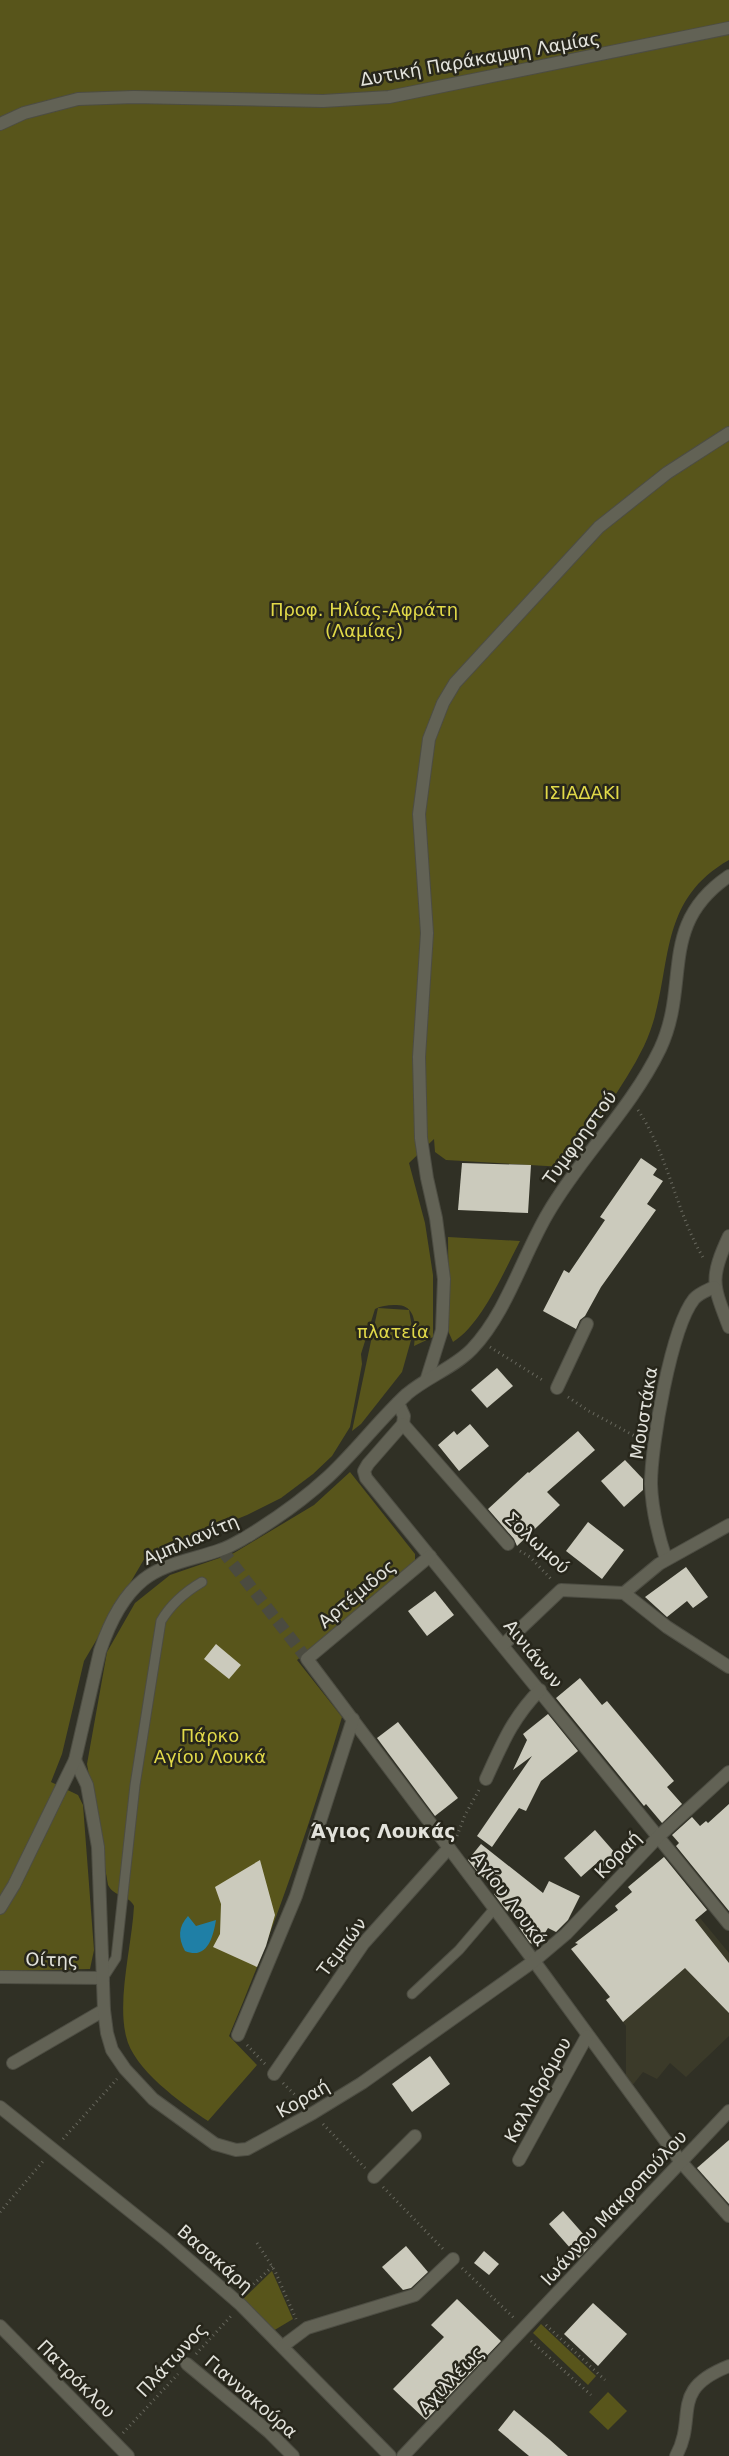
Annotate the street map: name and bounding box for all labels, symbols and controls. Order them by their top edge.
street label: Δυτική Παράκαμψη Λαμίας [358,27,601,90]
park label: Προφ. Ηλίας-Αφράτη (Λαμίας) [270,599,458,641]
park label: ΙΣΙΑΔΑΚΙ [544,782,620,803]
street label: Τυμφρηστού [538,1087,621,1190]
park label: πλατεία [357,1321,429,1342]
street label: Μουστάκα [626,1365,661,1461]
street label: Σολωμού [501,1507,574,1578]
street label: Αμπλιανίτη [140,1510,242,1569]
street label: Αρτέμιδος [314,1555,400,1632]
street label: Αινιάνων [500,1615,567,1692]
park label: Πάρκο Αγίου Λουκά [154,1725,266,1767]
district label: Άγιος Λουκάς [311,1820,455,1842]
street label: Κοραή [590,1827,645,1883]
street label: Αγίου Λουκά [467,1847,552,1950]
street label: Τεμπών [312,1913,370,1981]
street label: Οίτης [25,1949,79,1970]
street label: Καλλιδρόμου [500,2033,575,2146]
street label: Κοραή [273,2075,333,2122]
street label: Ιωάννου Μακροπούλου [536,2126,691,2290]
street label: Βασακάρη [173,2220,257,2297]
street label: Πλάτωνος [132,2318,211,2401]
street label: Πατρόκλου [33,2335,120,2422]
street label: Αχιλλέως [413,2342,488,2418]
street label: Γιαννακούρα [201,2351,302,2442]

